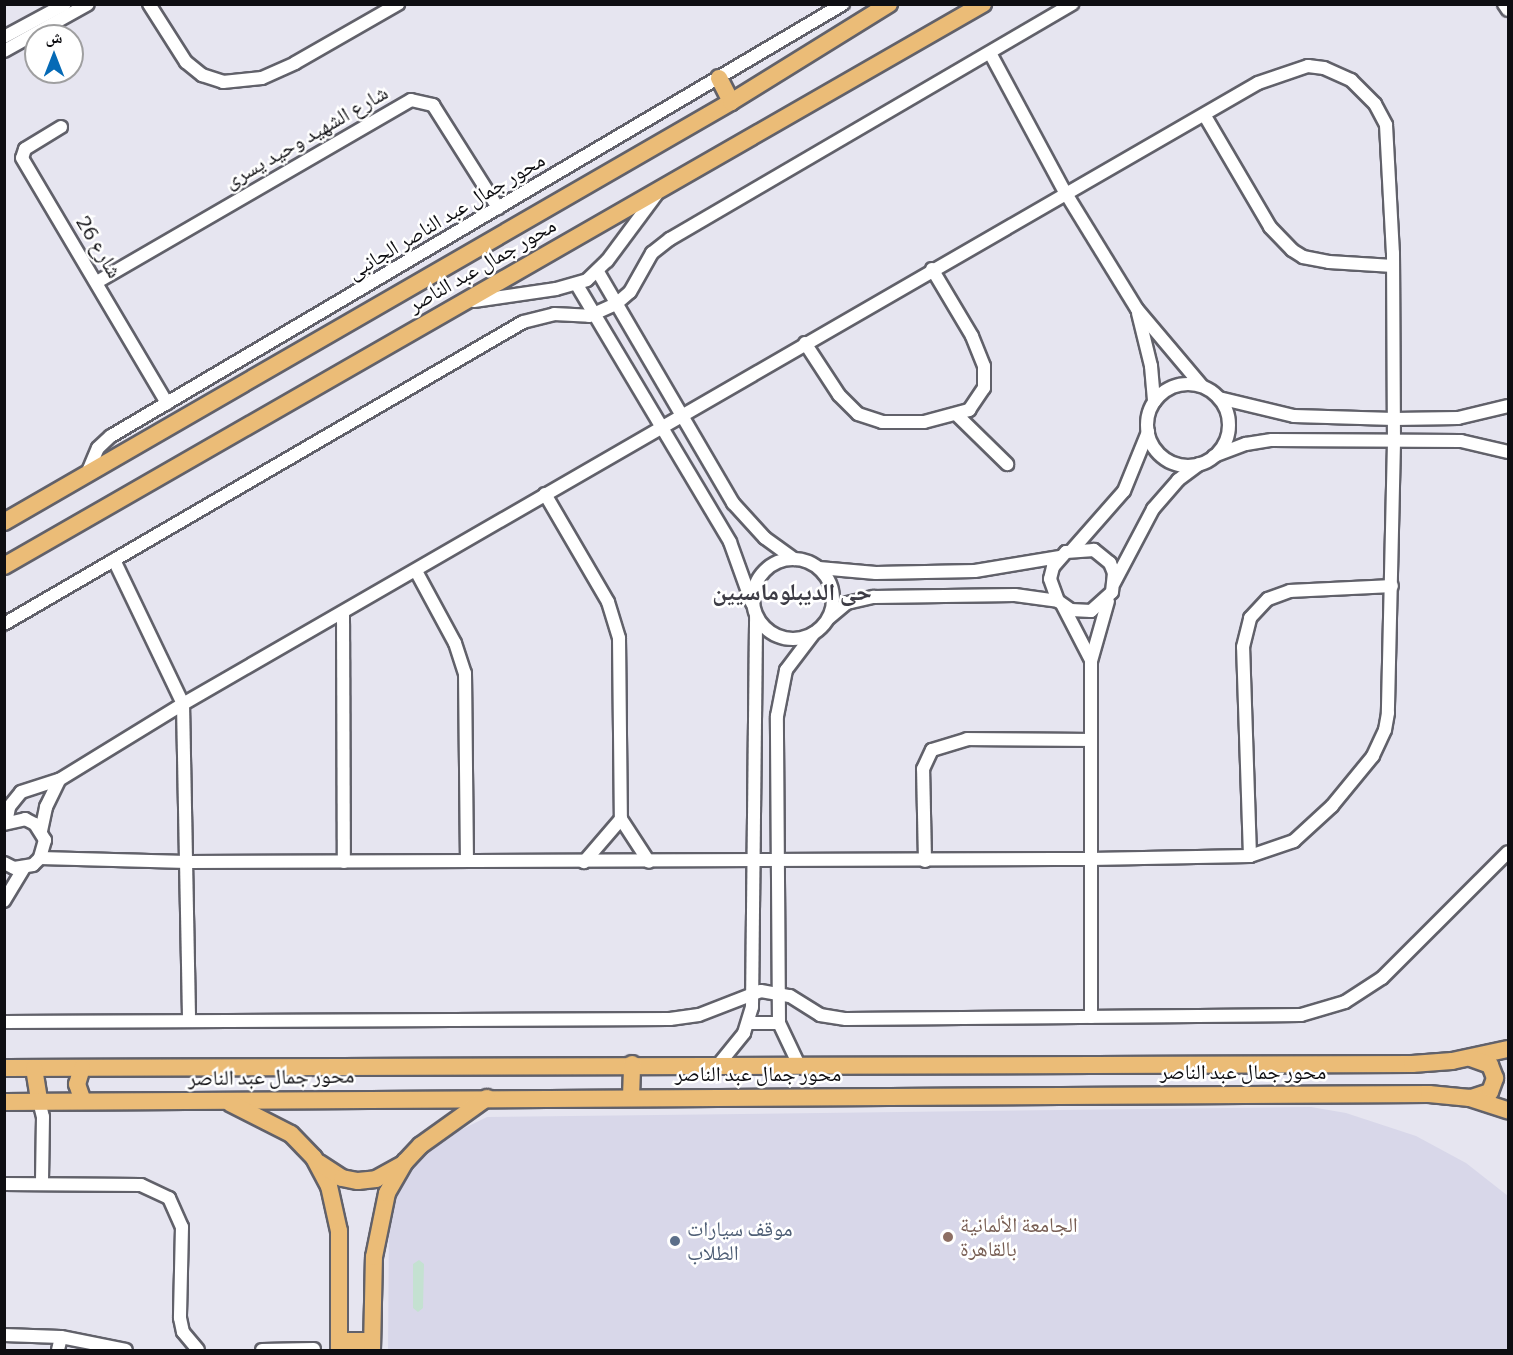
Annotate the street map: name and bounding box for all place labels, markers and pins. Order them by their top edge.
place label: الجامعة الألمانية بالقاهرة [960,1212,1078,1262]
place label: موقف سيارات الطلاب [687,1216,793,1266]
marker: الجامعة الألمانية بالقاهرة [941,1230,955,1244]
marker: موقف سيارات الطلاب [668,1234,682,1248]

